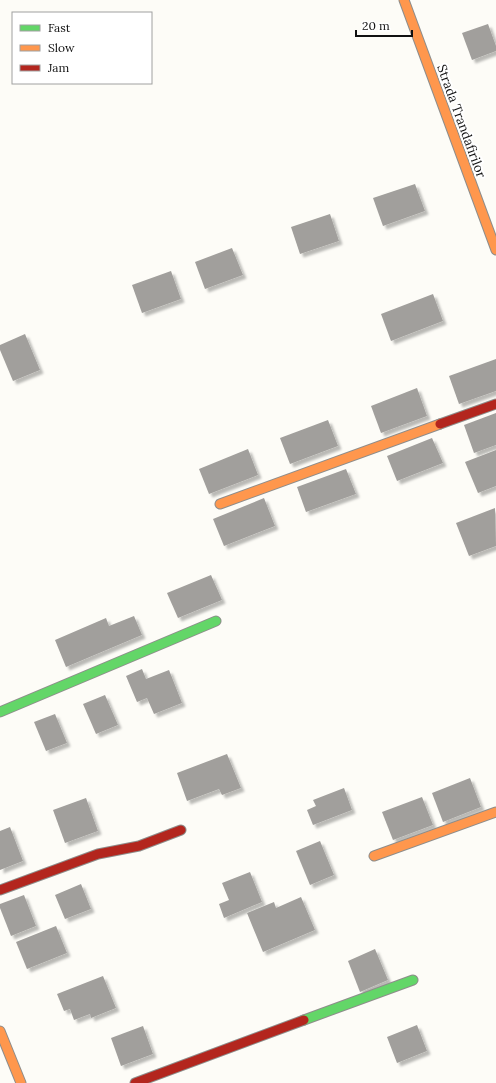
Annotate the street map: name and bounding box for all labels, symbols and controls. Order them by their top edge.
legend [12,12,152,84]
scale bar [356,12,412,38]
text: 20 m [362,18,390,33]
text: Fast [48,20,71,35]
text: Slow [48,40,75,55]
text: Jam [47,60,69,75]
street label: Strada Trandafirilor [433,62,490,181]

